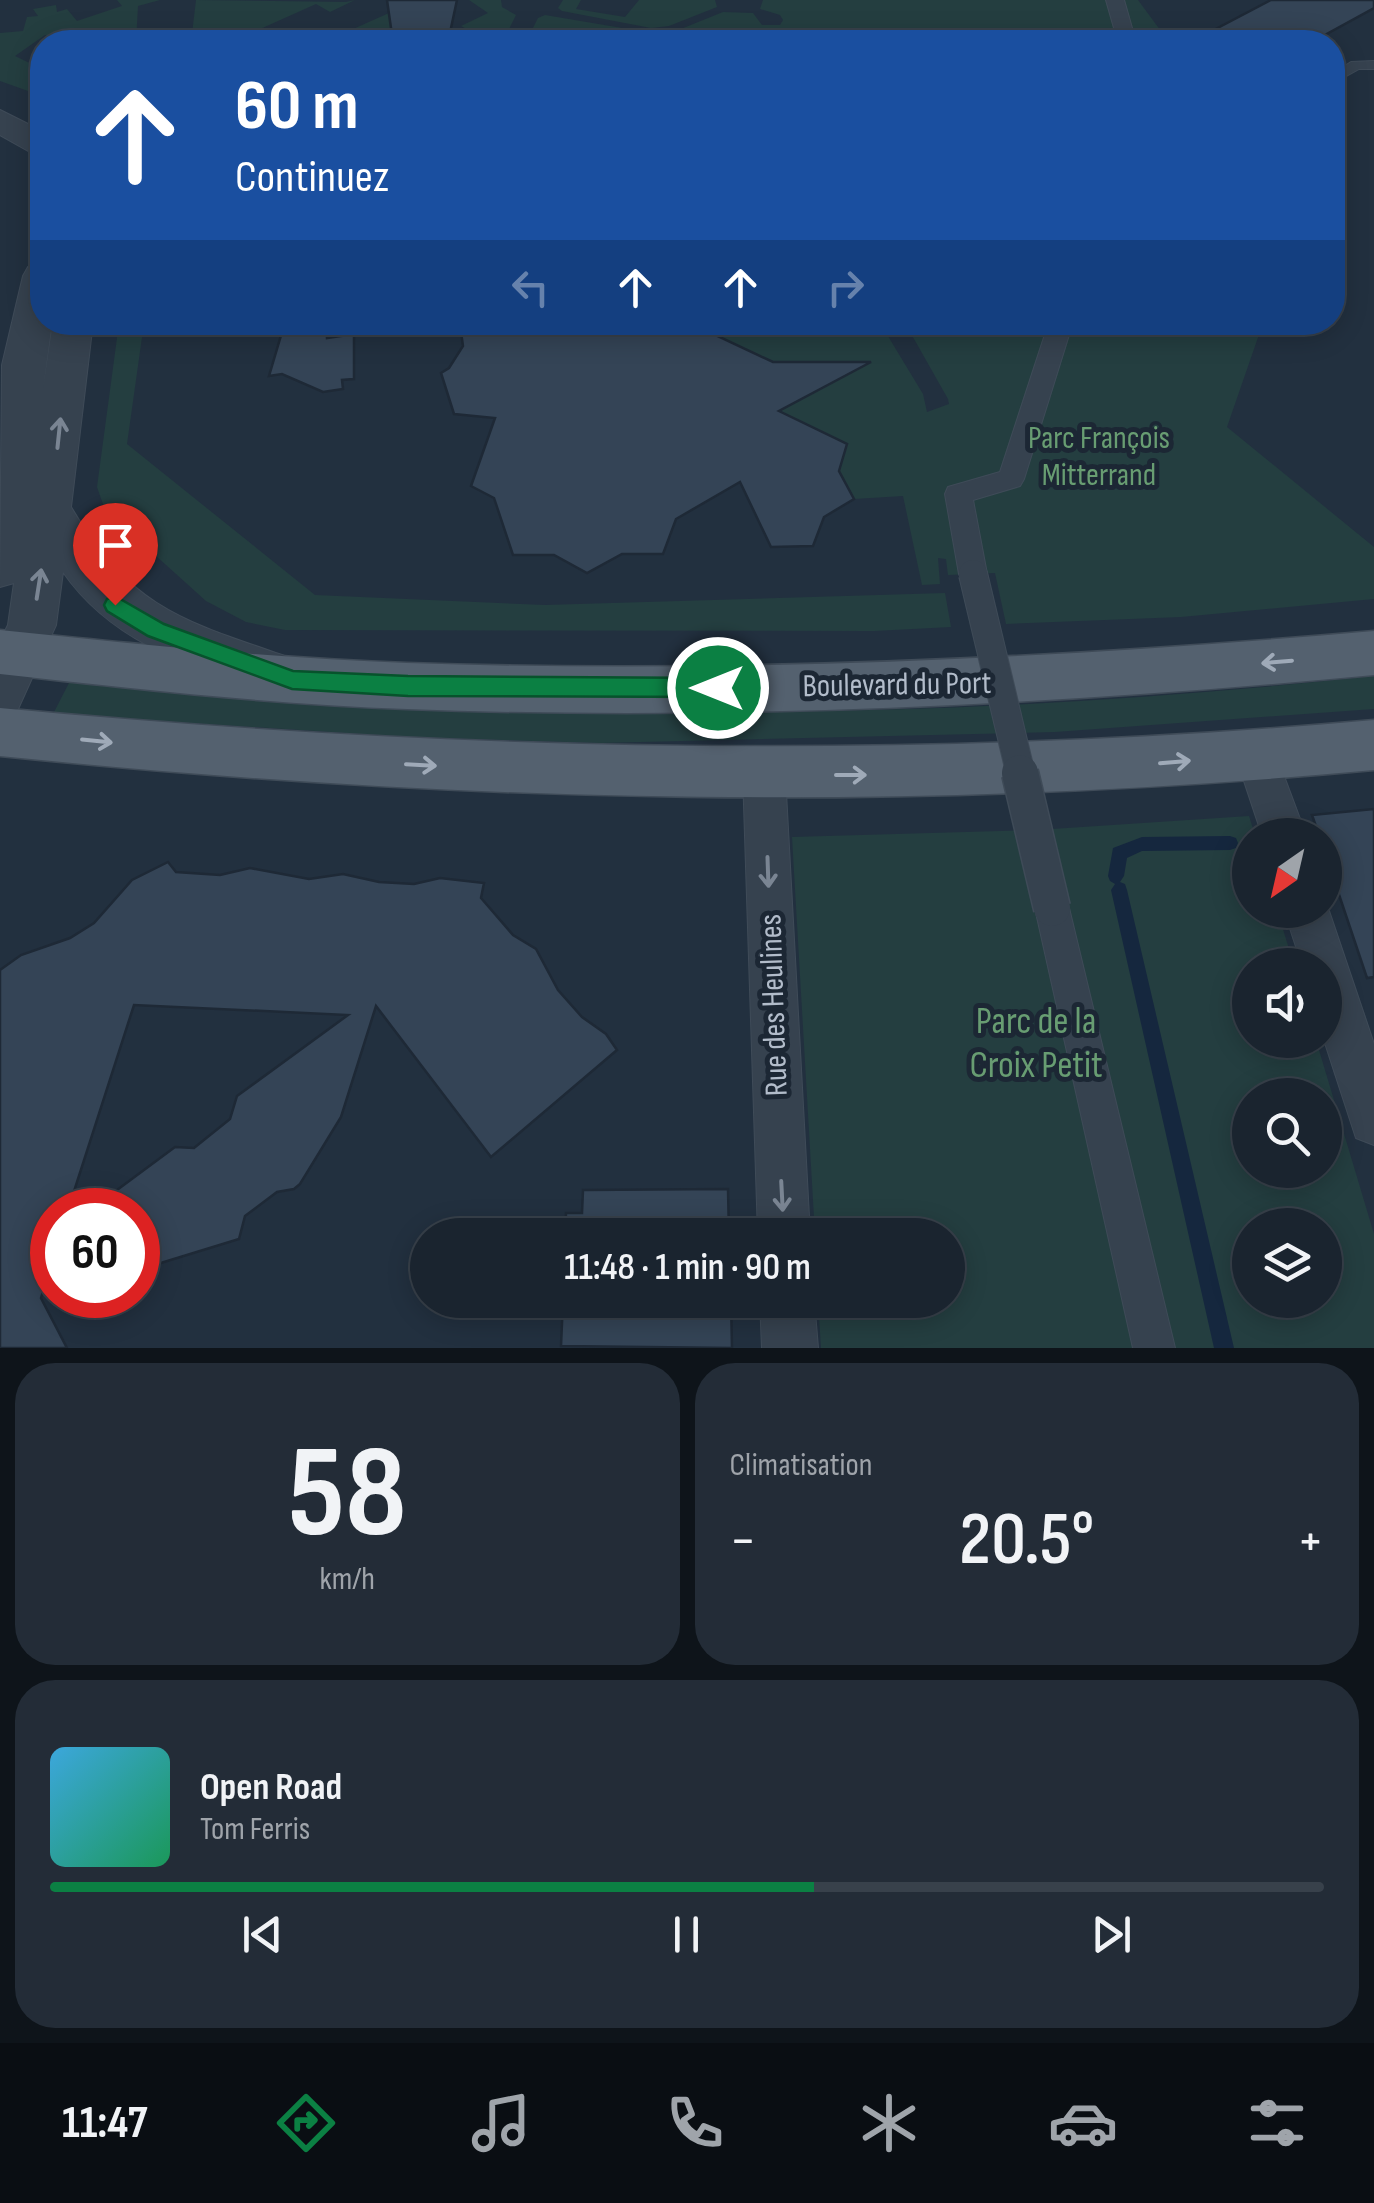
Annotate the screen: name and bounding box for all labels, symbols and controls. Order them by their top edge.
text: 60 m [235,65,359,149]
icon: ahead [70,70,200,200]
text: Continuez [235,150,389,205]
icon: left [503,260,558,315]
icon: ahead [608,260,663,315]
icon: ahead [713,260,768,315]
icon: right [818,260,873,315]
one-way arrow [50,417,69,450]
park label: Parc François Mitterrand [1028,419,1170,495]
pin [73,503,158,606]
icon: arrive [88,518,143,573]
one-way arrow [30,568,49,600]
position arrow [666,636,770,740]
one-way arrow [1261,653,1294,672]
street label: Boulevard du Port [802,664,992,706]
one-way arrow [80,732,113,751]
one-way arrow [1159,753,1191,772]
one-way arrow [405,756,437,775]
one-way arrow [834,766,866,784]
north arrow [1232,818,1342,928]
map controls [1232,818,1342,1318]
one-way arrow [759,855,778,887]
street label: Rue des Heulines [751,913,797,1097]
button: sound [1232,948,1342,1058]
park label: Parc de la Croix Petit [969,999,1103,1088]
button: search [1232,1078,1342,1188]
one-way arrow [773,1180,792,1212]
speed limit sign: 60 [30,1188,160,1318]
button: layers [1232,1208,1342,1318]
text: 11:48 · 1 min · 90 m [564,1245,811,1290]
text: 58 [288,1417,407,1573]
text: Climatisation [730,1446,873,1485]
text: 20.5° [959,1495,1094,1586]
text: − [730,1508,756,1575]
text: + [1297,1508,1324,1575]
text: km/h [320,1560,375,1599]
text: Open Road [200,1765,342,1810]
text: Tom Ferris [200,1810,310,1849]
icon: previous [235,1907,290,1962]
icon: pause [659,1907,714,1962]
icon: next [1084,1907,1139,1962]
icon: directions [271,2088,341,2158]
icon: music [466,2088,536,2158]
icon: phone [660,2088,730,2158]
icon: climate [854,2088,924,2158]
icon: car [1048,2088,1118,2158]
icon: filters [1242,2088,1312,2158]
text: 11:47 [62,2096,147,2151]

